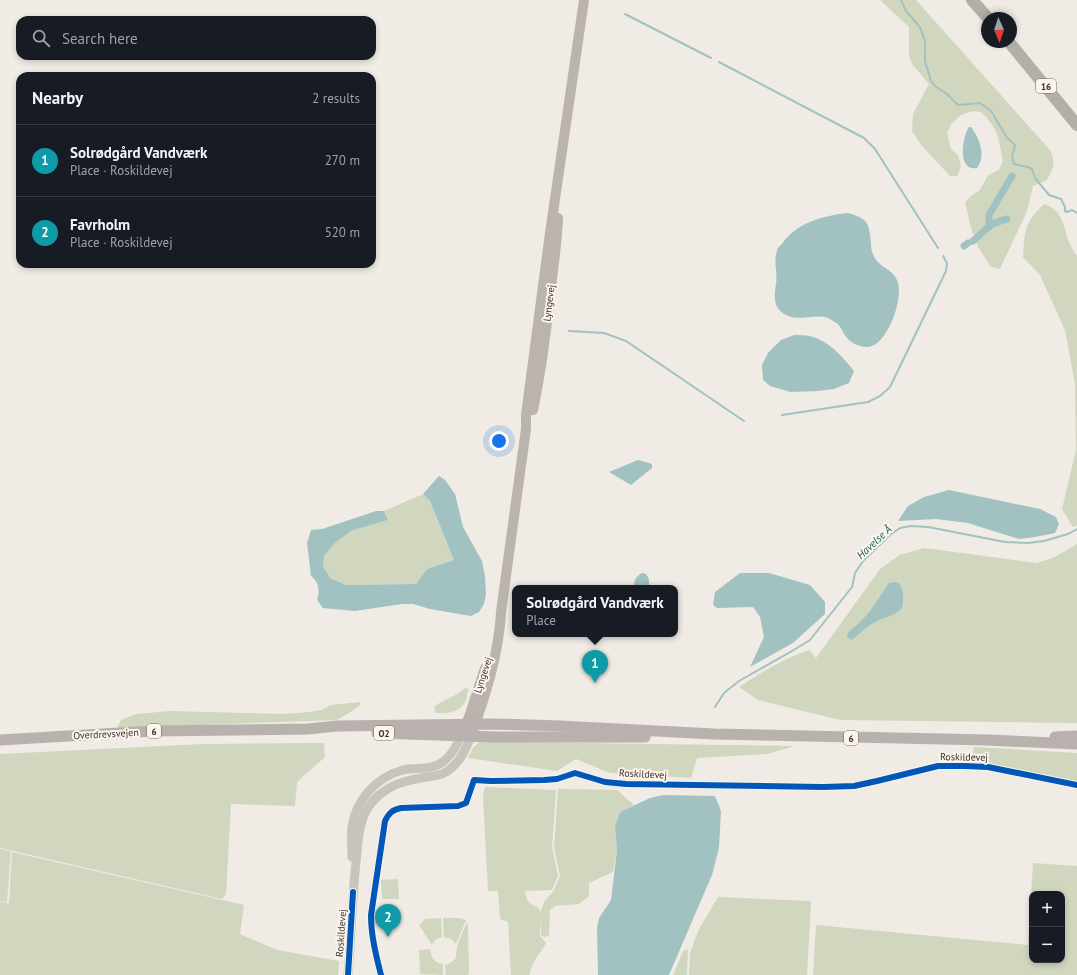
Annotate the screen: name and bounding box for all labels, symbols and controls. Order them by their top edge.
north arrow [981,12,1017,48]
search box [16,16,376,60]
icon: search [30,27,52,49]
text: Search here [62,29,138,48]
road number: 16 [1036,79,1056,93]
text: Nearby [32,87,83,109]
text: 2 results [312,90,360,107]
text: Solrødgård Vandværk [70,143,207,162]
text: 1 [41,152,49,169]
text: 270 m [325,152,360,169]
text: Place · Roskildevej [70,162,173,179]
text: Favrholm [70,215,130,234]
text: 2 [41,224,49,241]
text: 520 m [325,224,360,241]
text: Place · Roskildevej [70,234,173,251]
street label: Lyngevej [540,284,558,322]
your location [489,431,509,451]
water label: Havelse Å [853,522,895,562]
popup [512,585,678,637]
text: Solrødgård Vandværk [526,593,664,612]
text: Place [526,612,556,629]
pin: 1 [582,650,608,683]
street label: Lyngevej [471,655,495,695]
road number: 6 [147,724,161,738]
street label: Overdrevsvejen [73,726,139,742]
road number: O2 [374,726,394,740]
road number: 6 [844,731,858,745]
street label: Roskildevej [940,750,988,764]
street label: Roskildevej [619,766,667,782]
map controls [1029,891,1065,963]
button: + [1029,891,1065,927]
pin: 2 [375,904,401,937]
street label: Roskildevej [333,909,349,957]
button: − [1029,927,1065,963]

